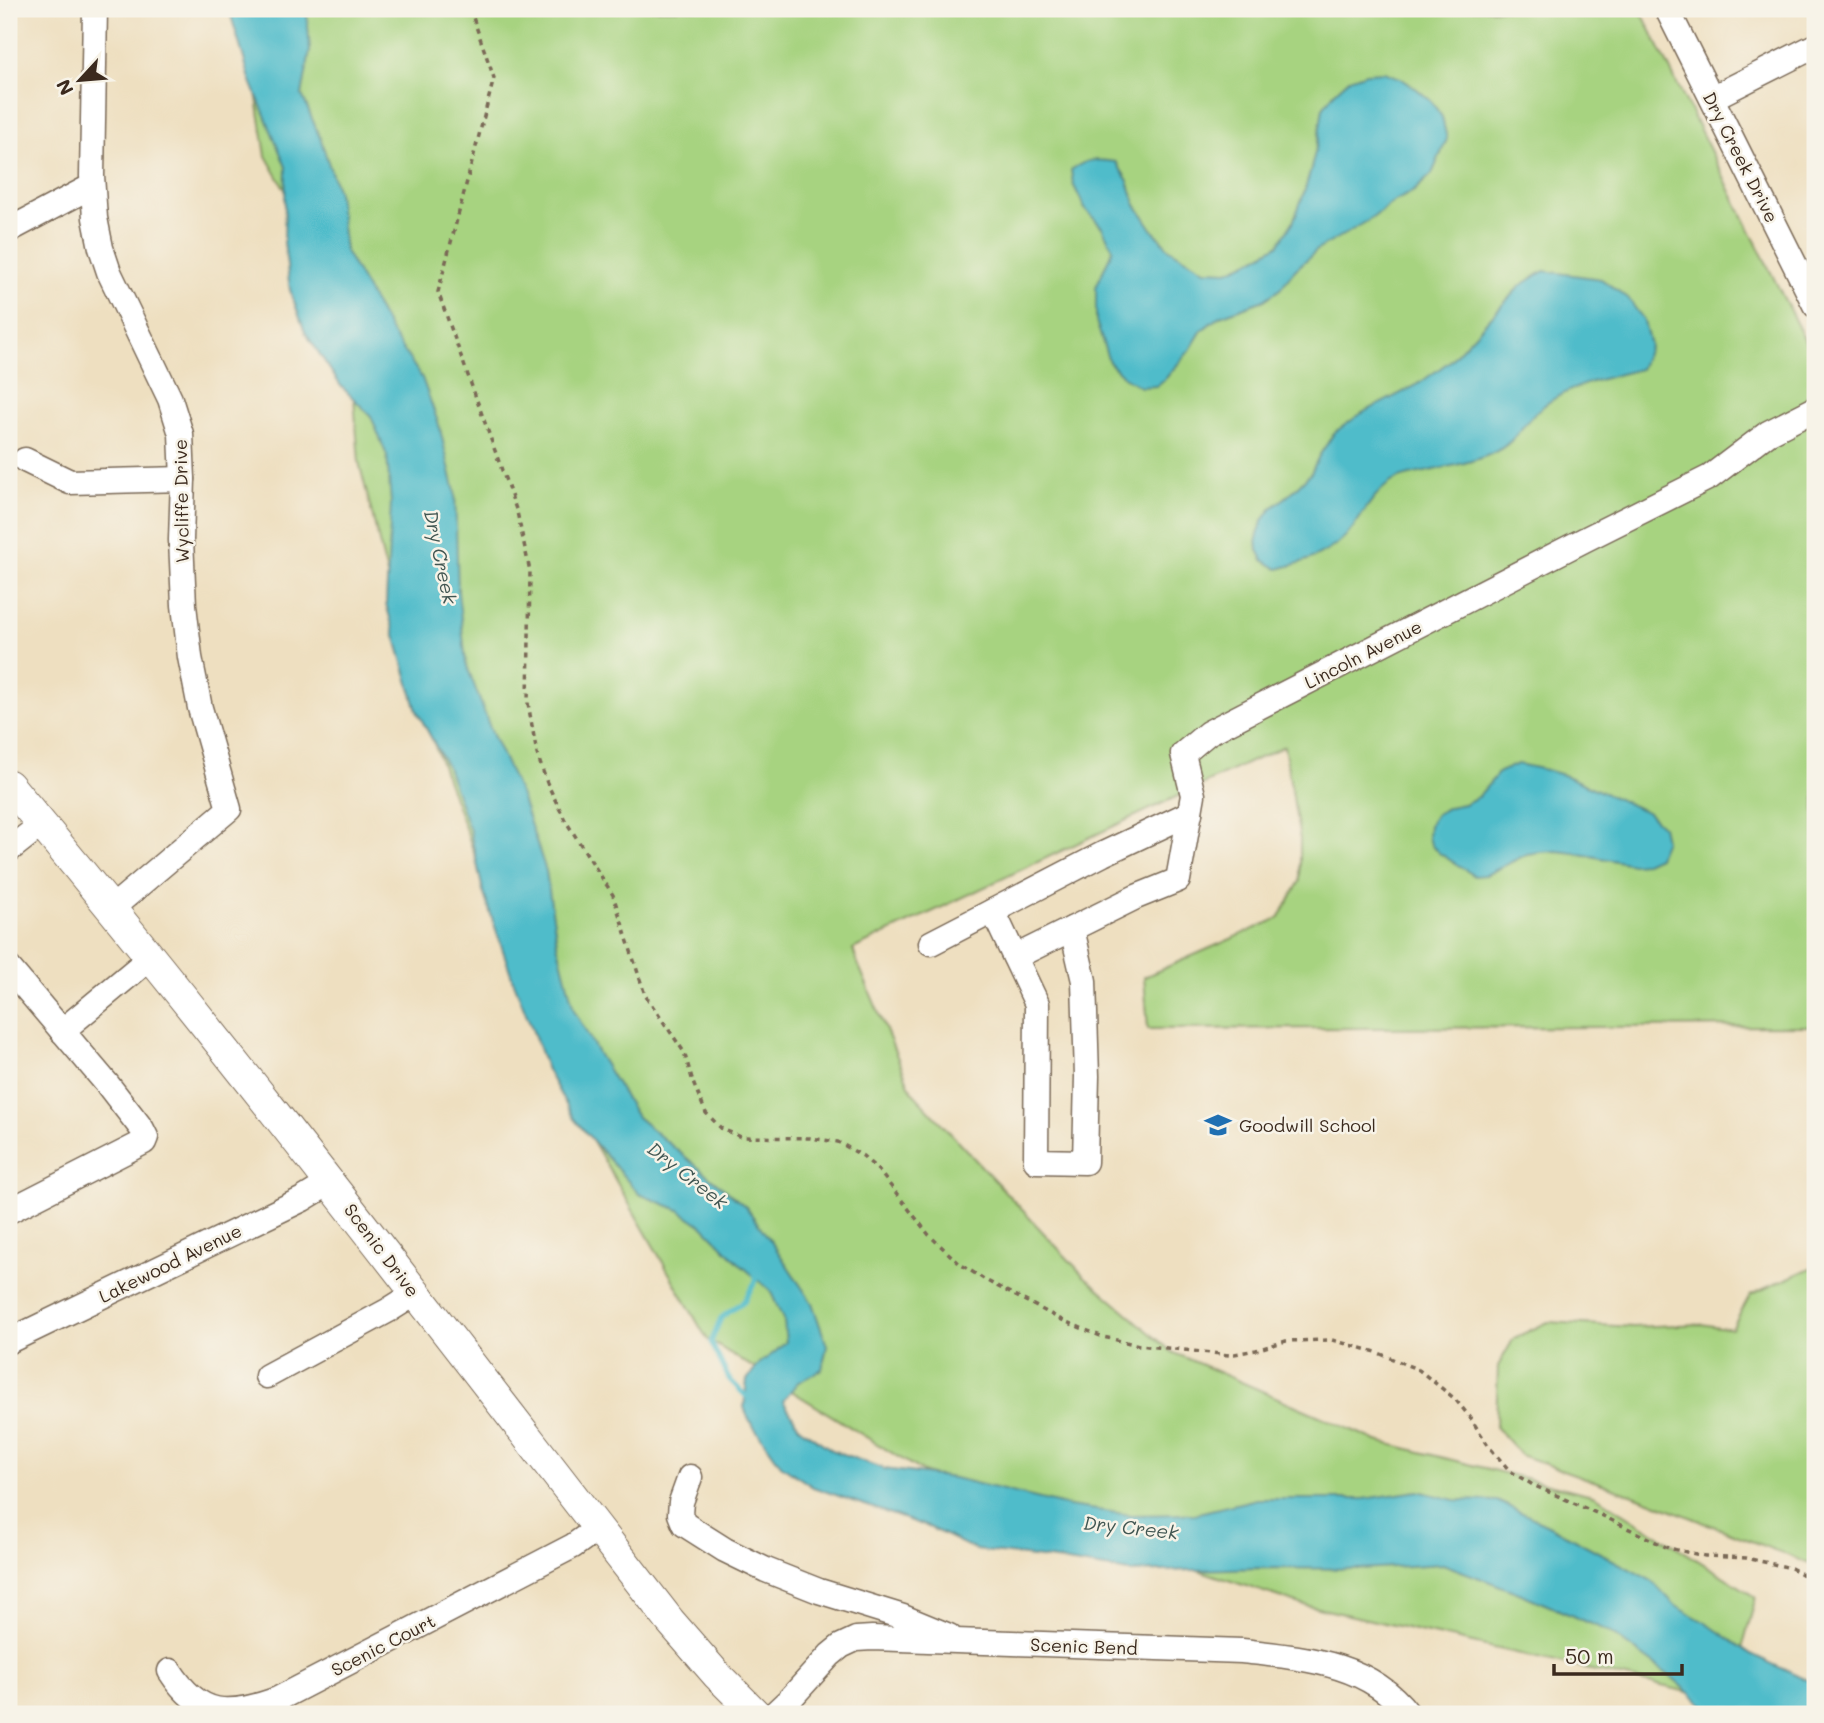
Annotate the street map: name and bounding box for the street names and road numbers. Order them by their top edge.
street label: Dry Creek Drive [1698,88,1784,226]
street label: Wycliffe Drive [168,439,194,563]
street label: Lincoln Avenue [1300,614,1426,694]
street label: Scenic Drive [339,1198,425,1302]
street label: Lakewood Avenue [95,1218,245,1308]
street label: Scenic Court [327,1608,439,1682]
street label: Scenic Bend [1030,1632,1138,1660]

